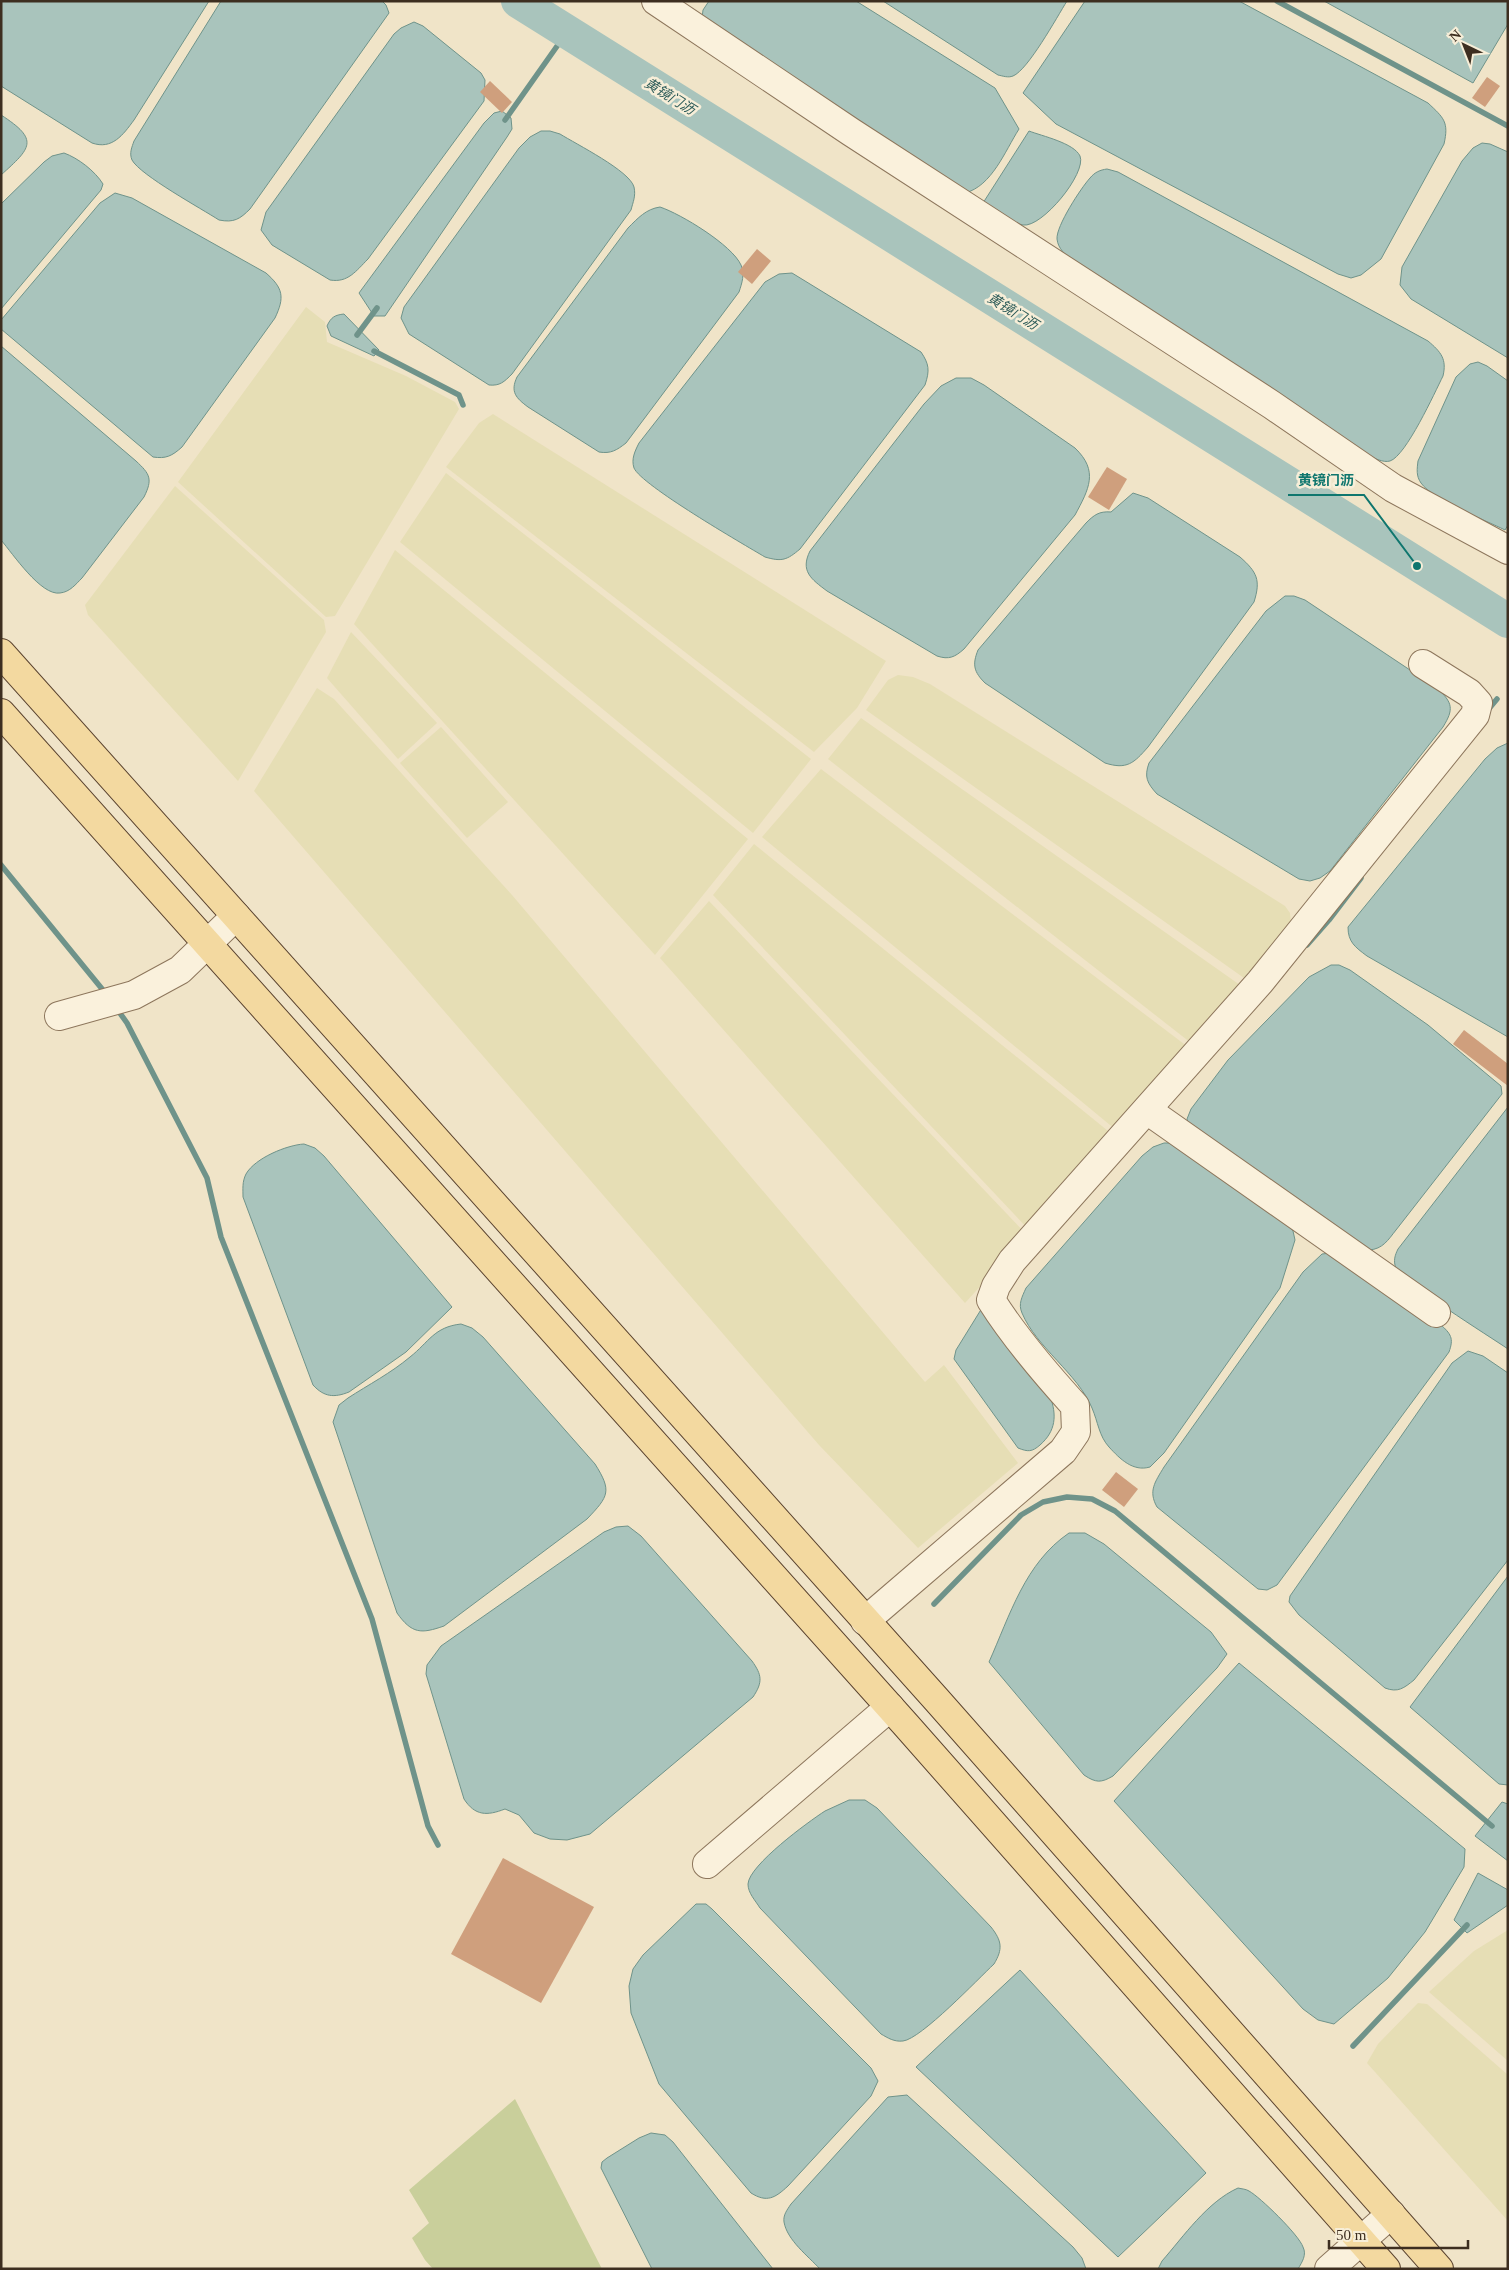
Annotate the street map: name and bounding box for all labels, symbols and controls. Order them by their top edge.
north arrow [1439,20,1489,70]
text: N [1447,27,1464,45]
water label: 黄镜门沥 [642,75,700,119]
water label: 黄镜门沥 [985,290,1043,334]
callout: 黄镜门沥 [1288,466,1364,495]
text: 黄镜门沥 [1298,473,1354,488]
scale bar [1329,2218,1468,2250]
text: 50 m [1336,2227,1367,2243]

